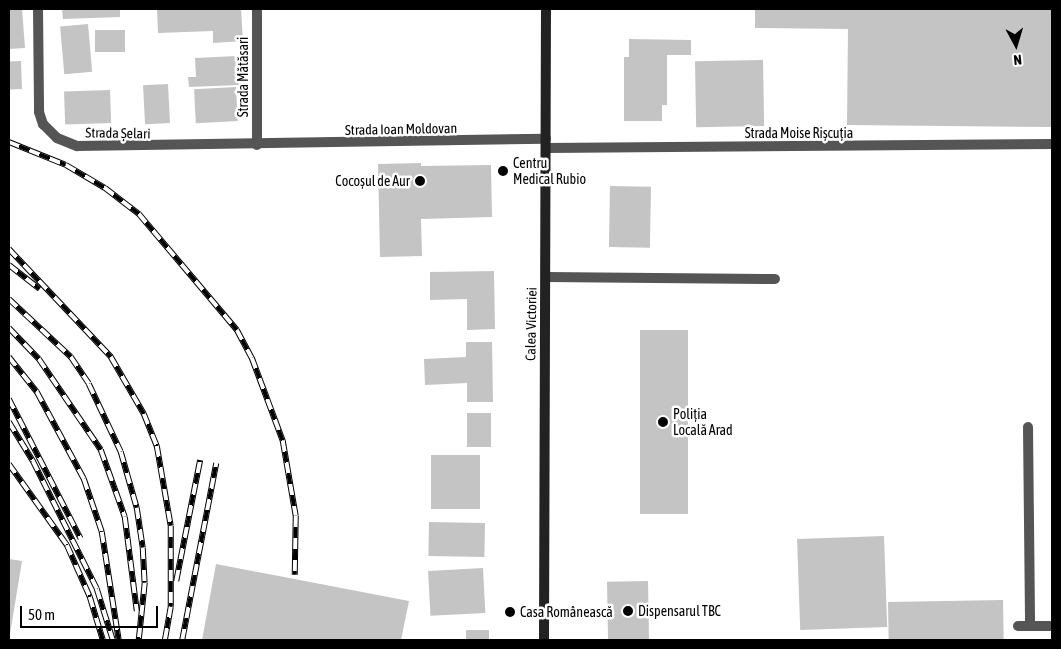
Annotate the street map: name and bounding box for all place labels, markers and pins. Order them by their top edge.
place label: Centru Medical Rubio [513,155,586,188]
marker: Centru Medical Rubio [497,165,509,177]
place label: Cocoșul de Aur [335,173,410,189]
marker: Cocoșul de Aur [414,175,426,187]
place label: Poliția Locală Arad [673,406,733,438]
marker: Poliția Locală Arad [657,416,669,428]
place label: Dispensarul TBC [638,603,721,619]
place label: Casa Românească [520,604,613,620]
marker: Dispensarul TBC [622,605,634,617]
marker: Casa Românească [504,606,516,618]

